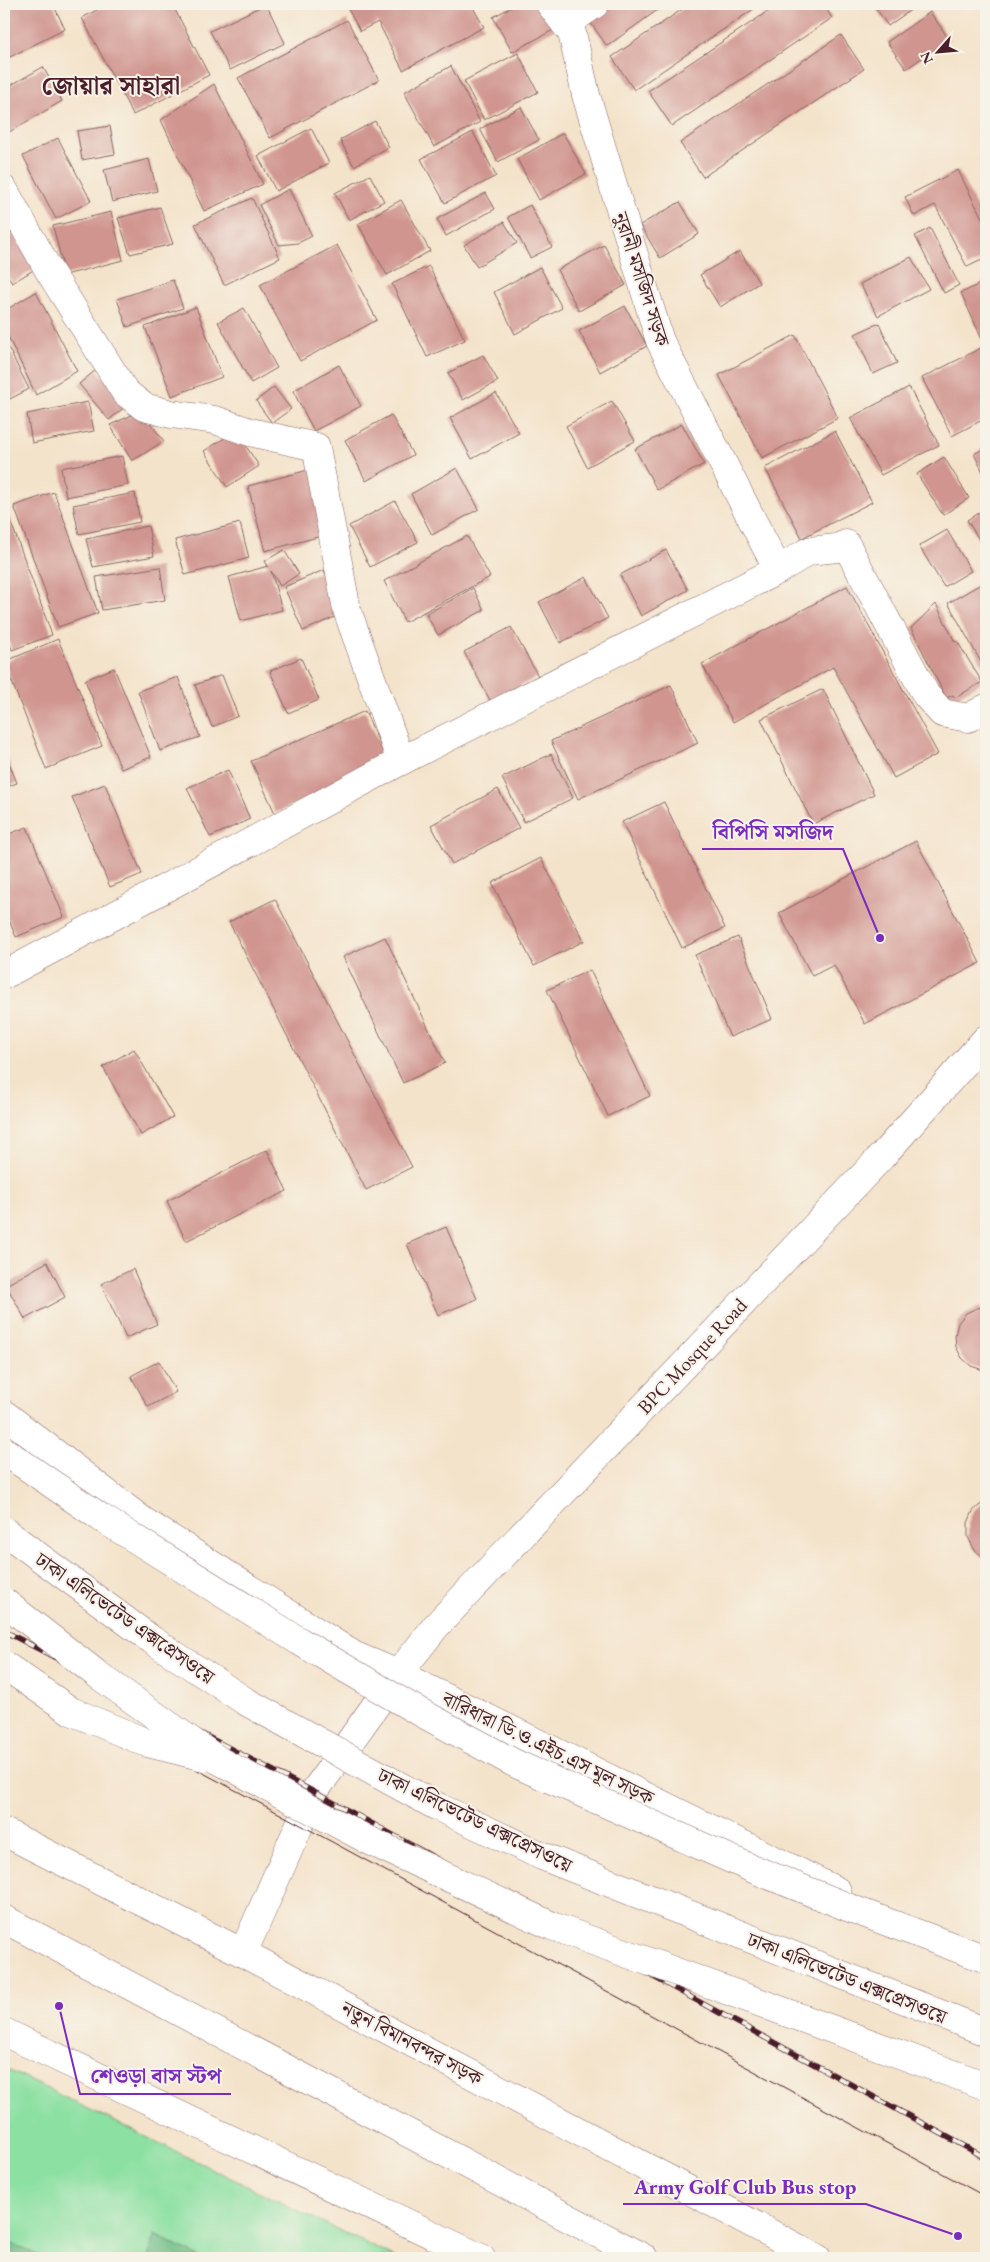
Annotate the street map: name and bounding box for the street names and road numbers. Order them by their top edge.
street label: নুরানী মসজিদ সড়ক [608,208,676,350]
street label: BPC Mosque Road [631,1292,753,1420]
street label: ঢাকা এলিভেটেড এক্সপ্রেসওয়ে [30,1546,221,1690]
street label: বারিধারা ডি.ও.এইচ.এস মূল সড়ক [437,1685,659,1811]
street label: ঢাকা এলিভেটেড এক্সপ্রেসওয়ে [373,1761,578,1879]
street label: ঢাকা এলিভেটেড এক্সপ্রেসওয়ে [743,1926,952,2030]
street label: নতুন বিমানবন্দর সড়ক [336,1994,488,2092]

